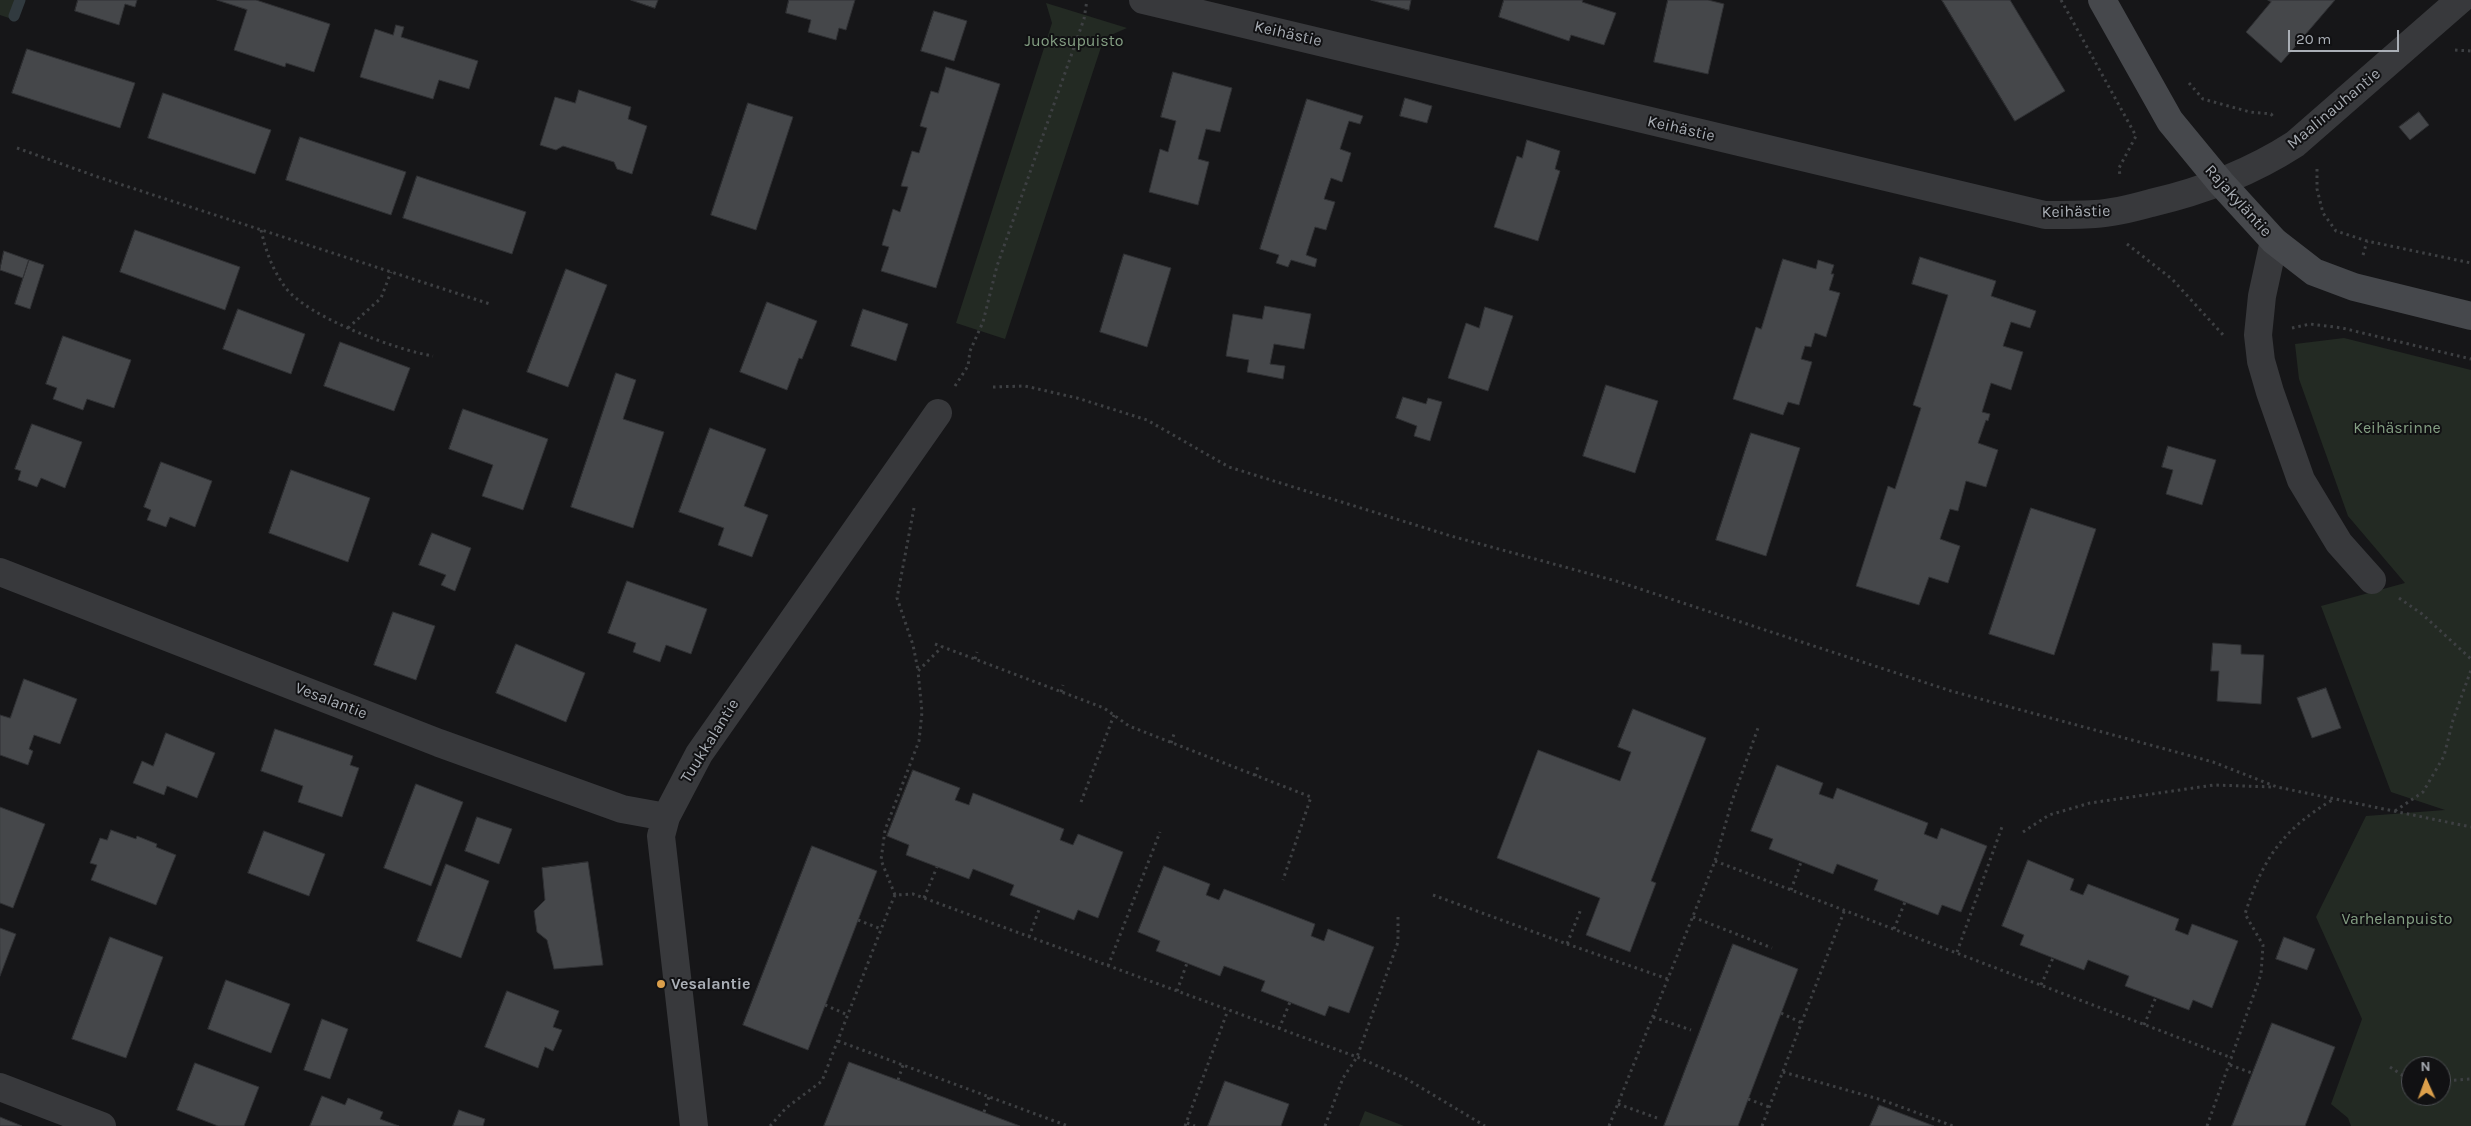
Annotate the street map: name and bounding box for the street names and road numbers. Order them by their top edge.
street label: Keihästie [1252,17,1324,51]
street label: Maalinauhantie [2284,64,2384,154]
street label: Keihästie [1645,112,1717,146]
street label: Rajakyläntie [2201,161,2275,241]
street label: Keihästie [2042,202,2110,222]
street label: Vesalantie [292,678,370,724]
street label: Tuukkalantie [677,696,743,786]

